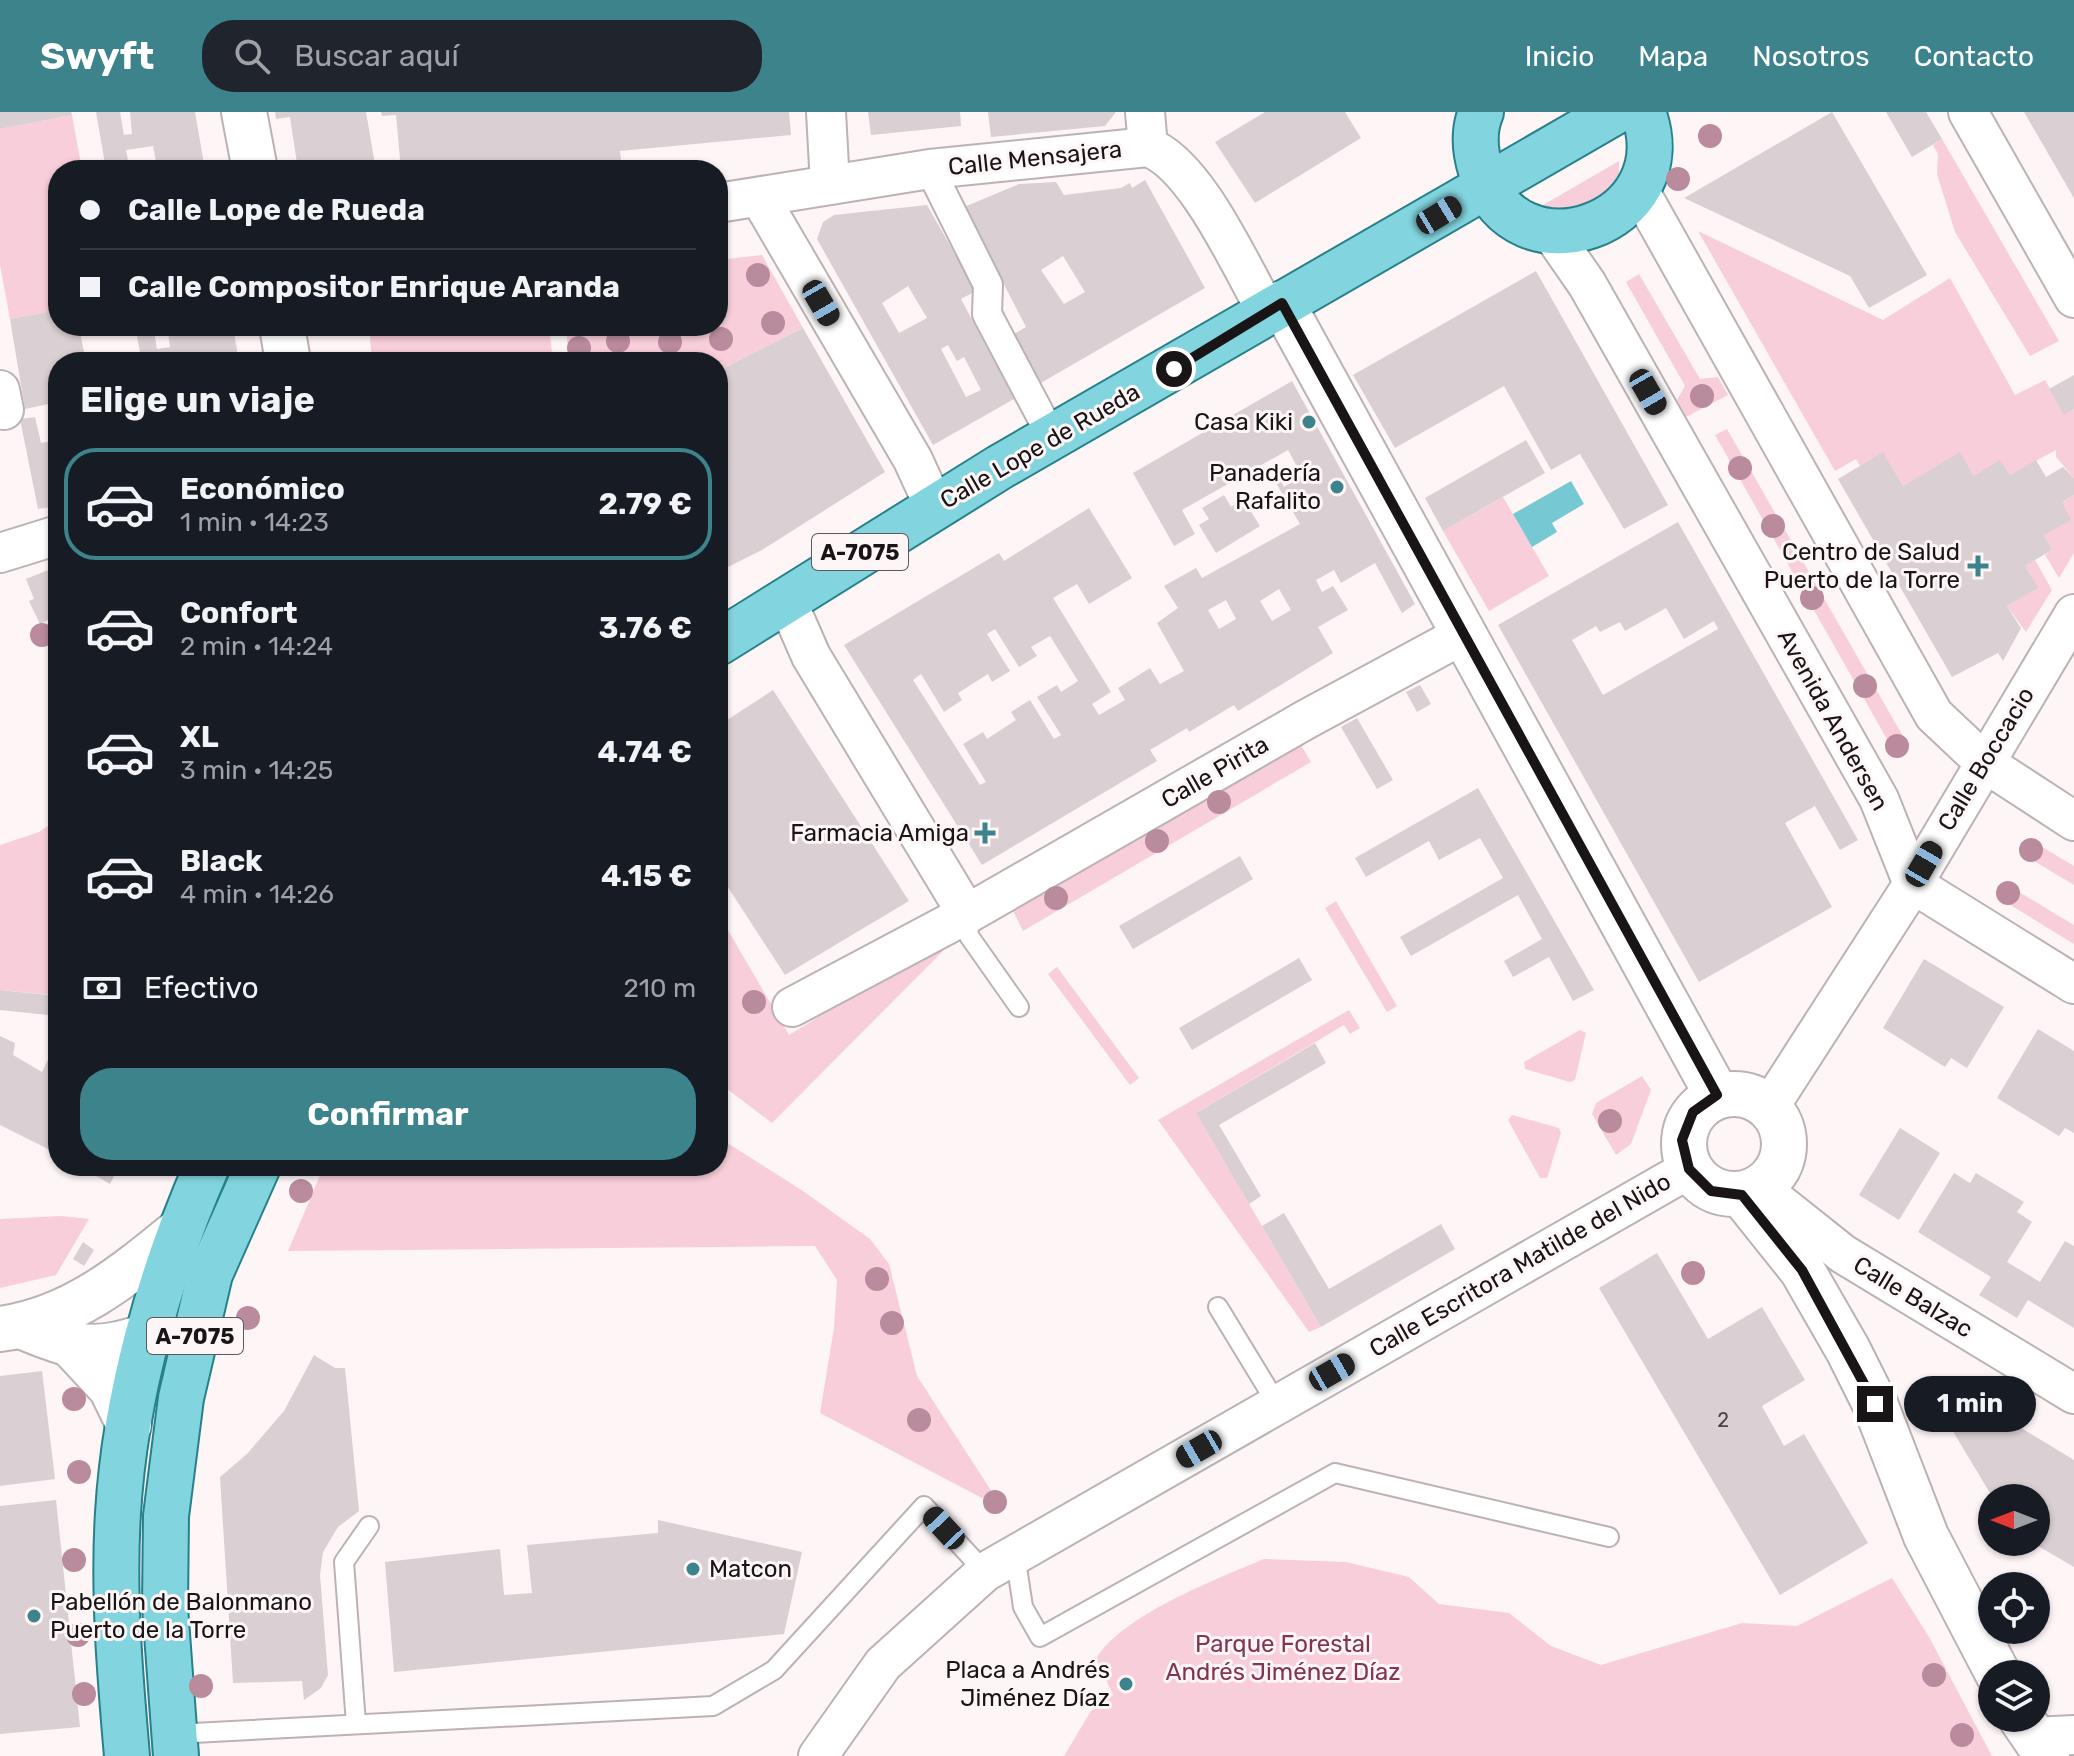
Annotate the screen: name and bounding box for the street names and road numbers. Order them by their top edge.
street label: Calle Mensajera [947,135,1123,181]
street label: Calle Lope de Rueda [935,377,1145,515]
road number: A-7075 [812,534,908,570]
street label: Avenida Andersen [1772,625,1894,815]
street label: Calle Boccacio [1932,682,2040,836]
street label: Calle Pirita [1156,730,1274,814]
street label: Calle Escritora Matilde del Nido [1364,1167,1676,1363]
street label: Calle Balzac [1848,1250,1978,1344]
road number: A-7075 [147,1318,243,1354]

